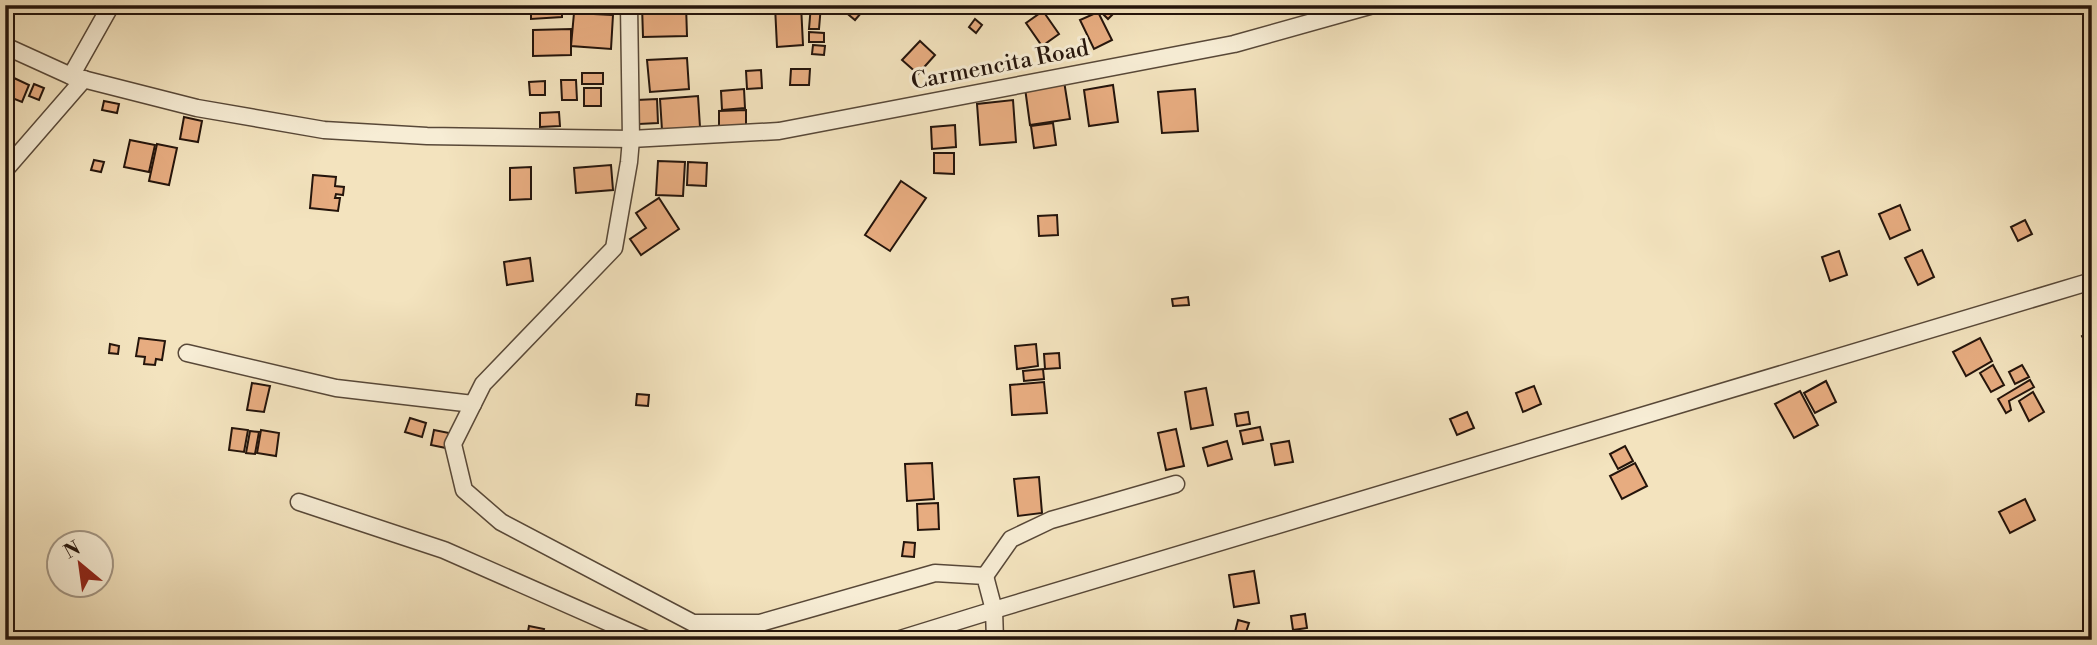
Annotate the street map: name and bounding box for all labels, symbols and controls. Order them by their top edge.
street label: Carmencita Road [909,34,1091,96]
north arrow [46,530,116,600]
text: N [60,536,85,564]

